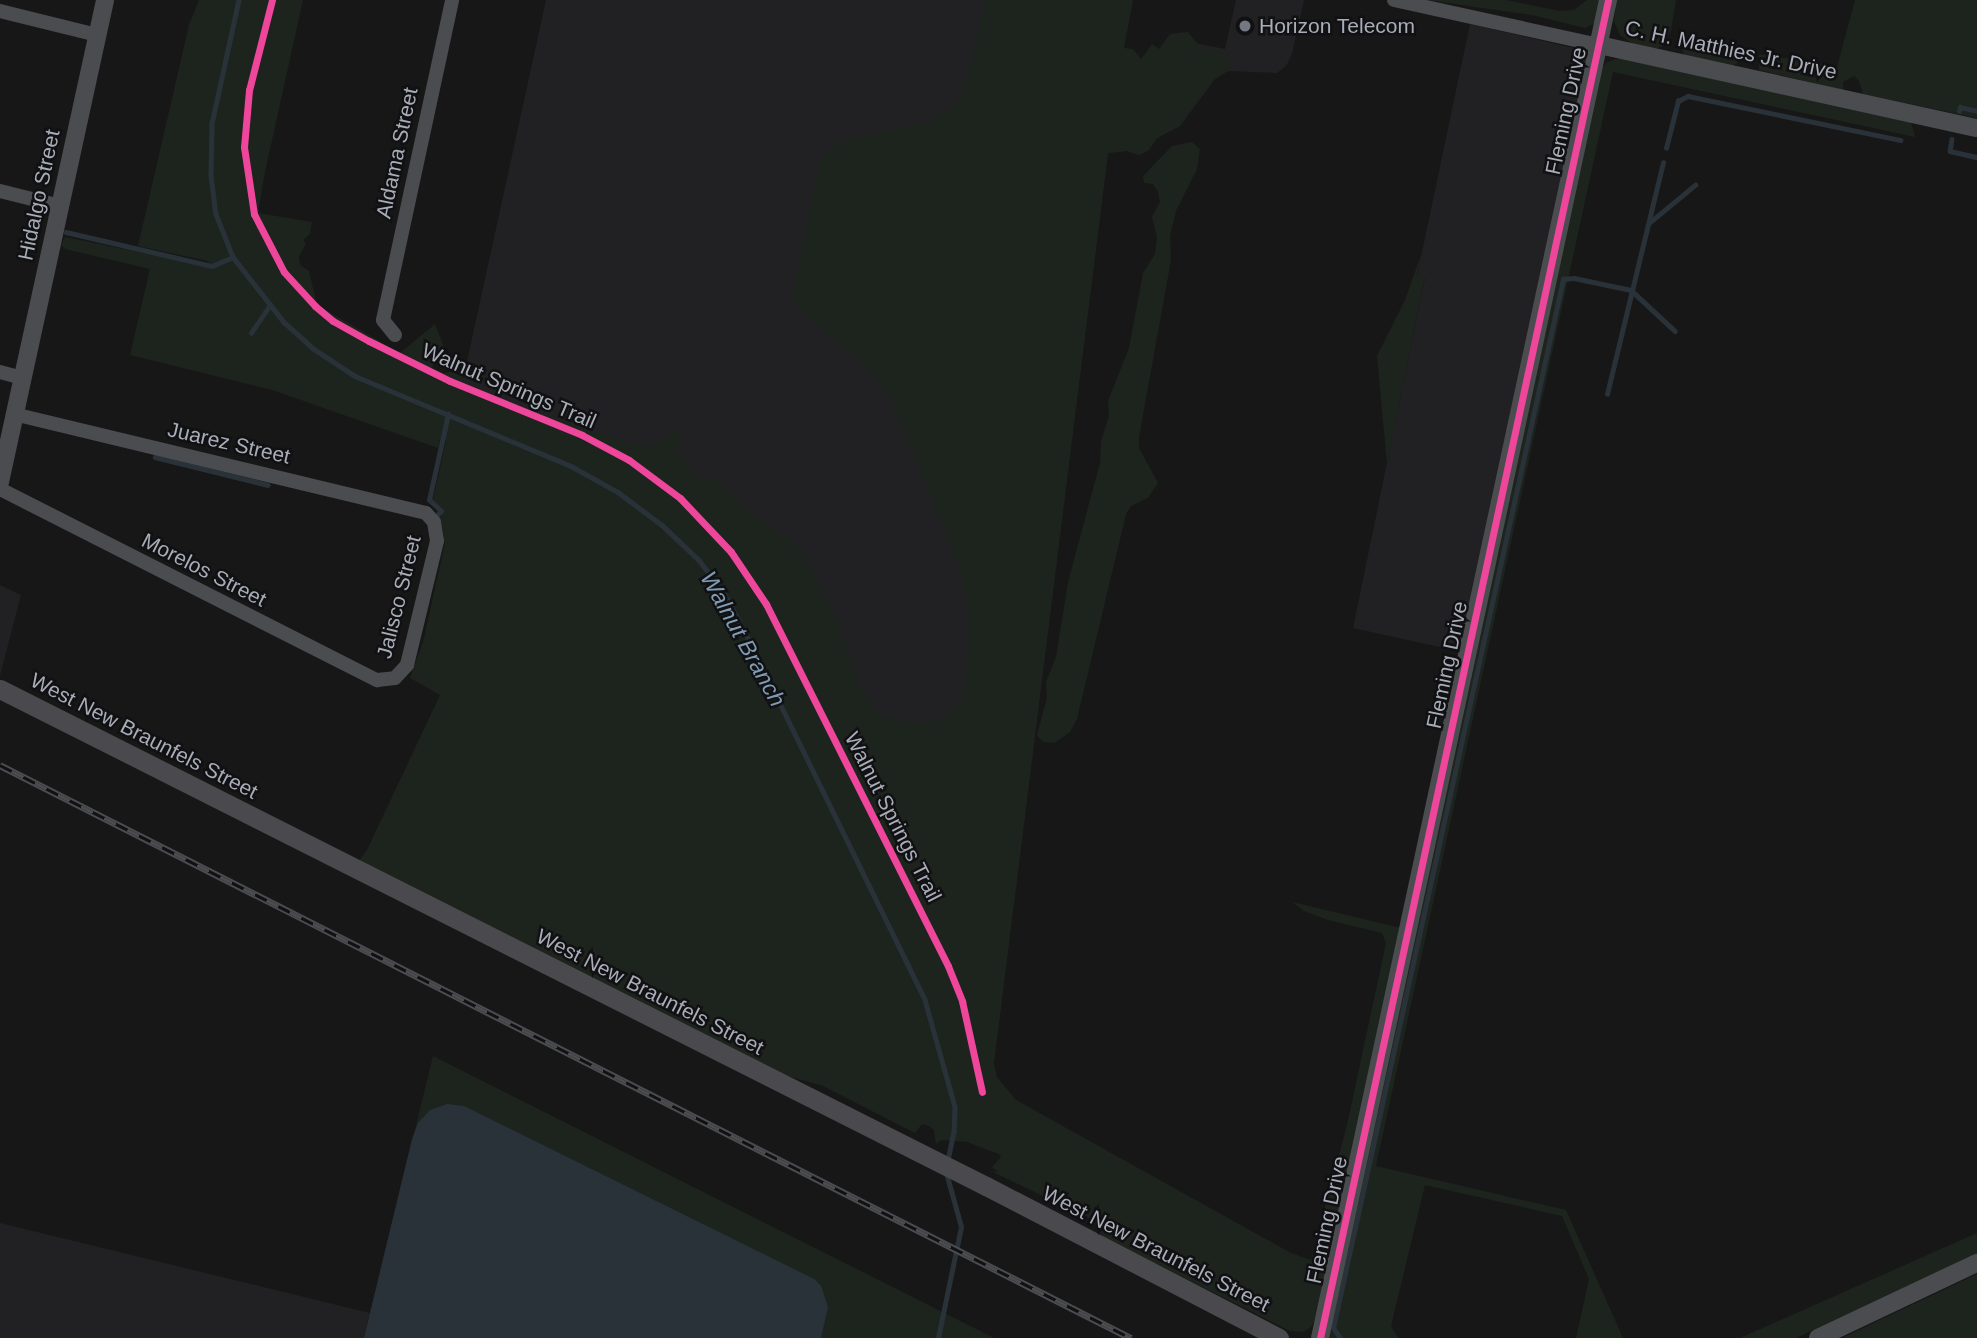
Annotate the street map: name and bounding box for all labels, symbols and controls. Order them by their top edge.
place label: Horizon Telecom [1259,13,1415,39]
street label: C. H. Matthies Jr. Drive [1623,15,1839,85]
marker: Horizon Telecom [1237,18,1253,34]
street label: Fleming Drive [1540,45,1592,177]
street label: Aldama Street [371,85,423,221]
street label: Hidalgo Street [13,127,65,263]
street label: Walnut Springs Trail [418,338,600,434]
street label: Juarez Street [165,417,293,469]
street label: Morelos Street [137,528,271,612]
street label: Jalisco Street [372,533,426,661]
water label: Walnut Branch [694,567,792,711]
street label: Fleming Drive [1421,599,1473,731]
street label: West New Braunfels Street [26,668,262,804]
street label: Walnut Springs Trail [839,728,947,906]
street label: West New Braunfels Street [532,924,768,1060]
street label: Fleming Drive [1301,1154,1353,1286]
street label: West New Braunfels Street [1038,1181,1274,1317]

